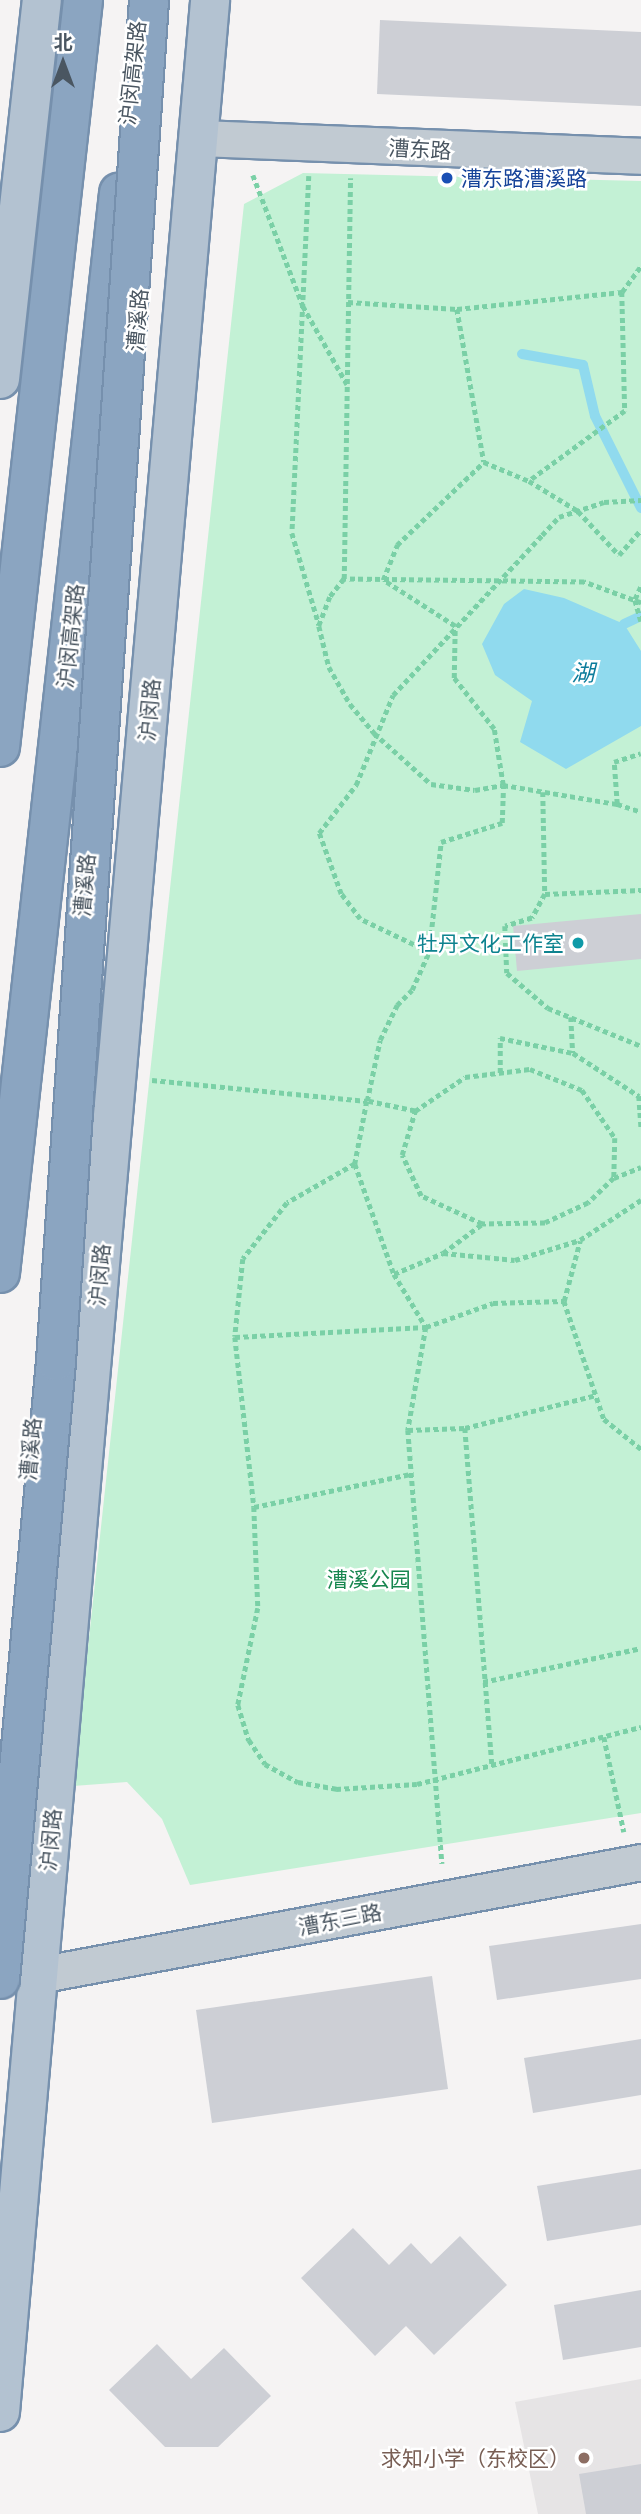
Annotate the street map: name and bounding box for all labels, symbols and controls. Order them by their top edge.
street label: 沪闵高架路 [114,19,150,127]
north arrow [28,28,98,98]
text: 北 [53,30,73,53]
street label: 漕东路 [388,135,452,163]
place label: 漕东路漕溪路 [461,165,587,191]
marker: 漕东路漕溪路 [439,170,455,186]
street label: 漕溪路 [122,288,152,352]
street label: 沪闵高架路 [52,582,88,690]
water label: 湖 [572,658,594,686]
street label: 沪闵路 [134,678,164,742]
street label: 漕溪路 [69,853,99,917]
place label: 牡丹文化工作室 [417,930,564,956]
marker: 牡丹文化工作室 [570,935,586,951]
street label: 沪闵路 [84,1243,114,1307]
street label: 漕溪路 [15,1417,45,1481]
park label: 漕溪公园 [327,1566,411,1592]
street label: 沪闵路 [35,1808,65,1872]
street label: 漕东三路 [296,1899,384,1939]
place label: 求知小学（东校区） [381,2445,570,2471]
marker: 求知小学（东校区） [576,2450,592,2466]

